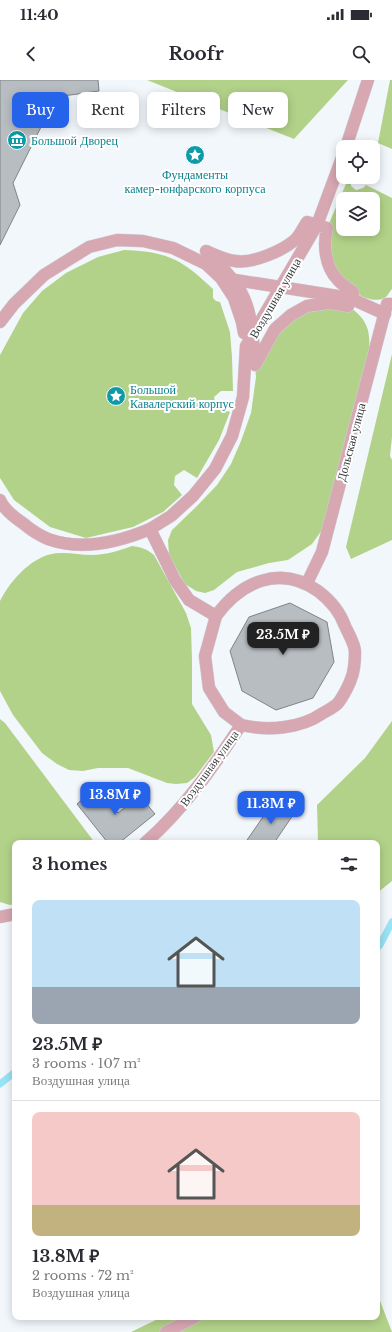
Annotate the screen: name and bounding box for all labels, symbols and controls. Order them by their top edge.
text: 11:40 [20,5,59,24]
icon: back [20,43,42,65]
text: Roofr [168,43,224,65]
icon: search [350,43,372,65]
chip: Buy [12,92,69,128]
chip: Rent [77,92,139,128]
chip: Filters [147,92,220,128]
chip: New [228,92,288,128]
museum icon: Большой Дворец [6,129,28,151]
place label: Большой Дворец [31,133,118,148]
map controls [336,140,380,236]
button: locate [336,140,380,184]
place icon: Фундаменты камер-юнфарского корпуса [184,144,206,166]
place label: Фундаменты камер-юнфарского корпуса [125,167,266,196]
button: layers [336,192,380,236]
street label: Воздушная улица [246,255,304,341]
place label: Большой Кавалерский корпус [130,382,234,411]
place icon: Большой Кавалерский корпус [105,385,127,407]
street label: Дольская улица [333,401,369,483]
pin: 23.5M ₽ [246,622,320,656]
text: 23.5M ₽ [256,626,310,643]
street label: Воздушная улица [176,727,242,809]
pin: 13.8M ₽ [78,782,152,816]
text: 13.8M ₽ [89,786,141,803]
pin: 11.3M ₽ [234,791,308,825]
text: 11.3M ₽ [247,795,295,812]
icon: filters [338,853,360,875]
text: 3 homes [32,854,107,875]
icon: home [160,926,232,998]
text: 23.5M ₽ [32,1034,102,1055]
text: 3 rooms · 107 m² [32,1055,141,1072]
text: Воздушная улица [32,1072,130,1089]
icon: home [160,1138,232,1210]
text: 13.8M ₽ [32,1246,99,1267]
text: 2 rooms · 72 m² [32,1267,134,1284]
text: Воздушная улица [32,1284,130,1301]

